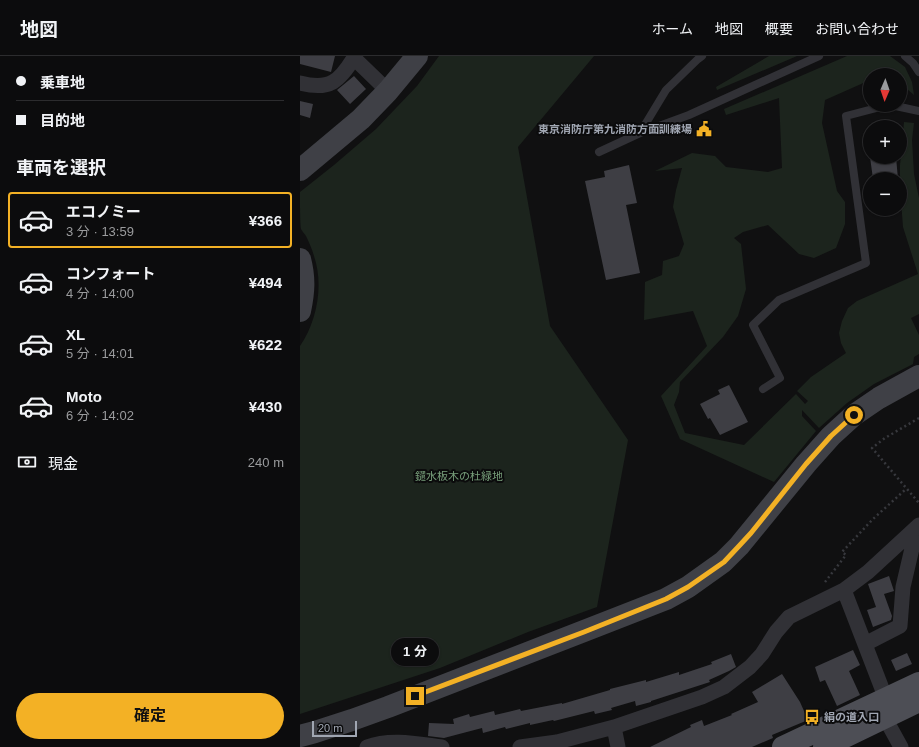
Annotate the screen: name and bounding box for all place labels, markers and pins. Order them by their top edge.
public building icon: 東京消防庁第九消防方面訓練場 [695,120,713,138]
place label: 東京消防庁第九消防方面訓練場 [538,123,692,135]
bus stop icon: 絹の道入口 [803,708,821,726]
place label: 絹の道入口 [824,711,879,723]

